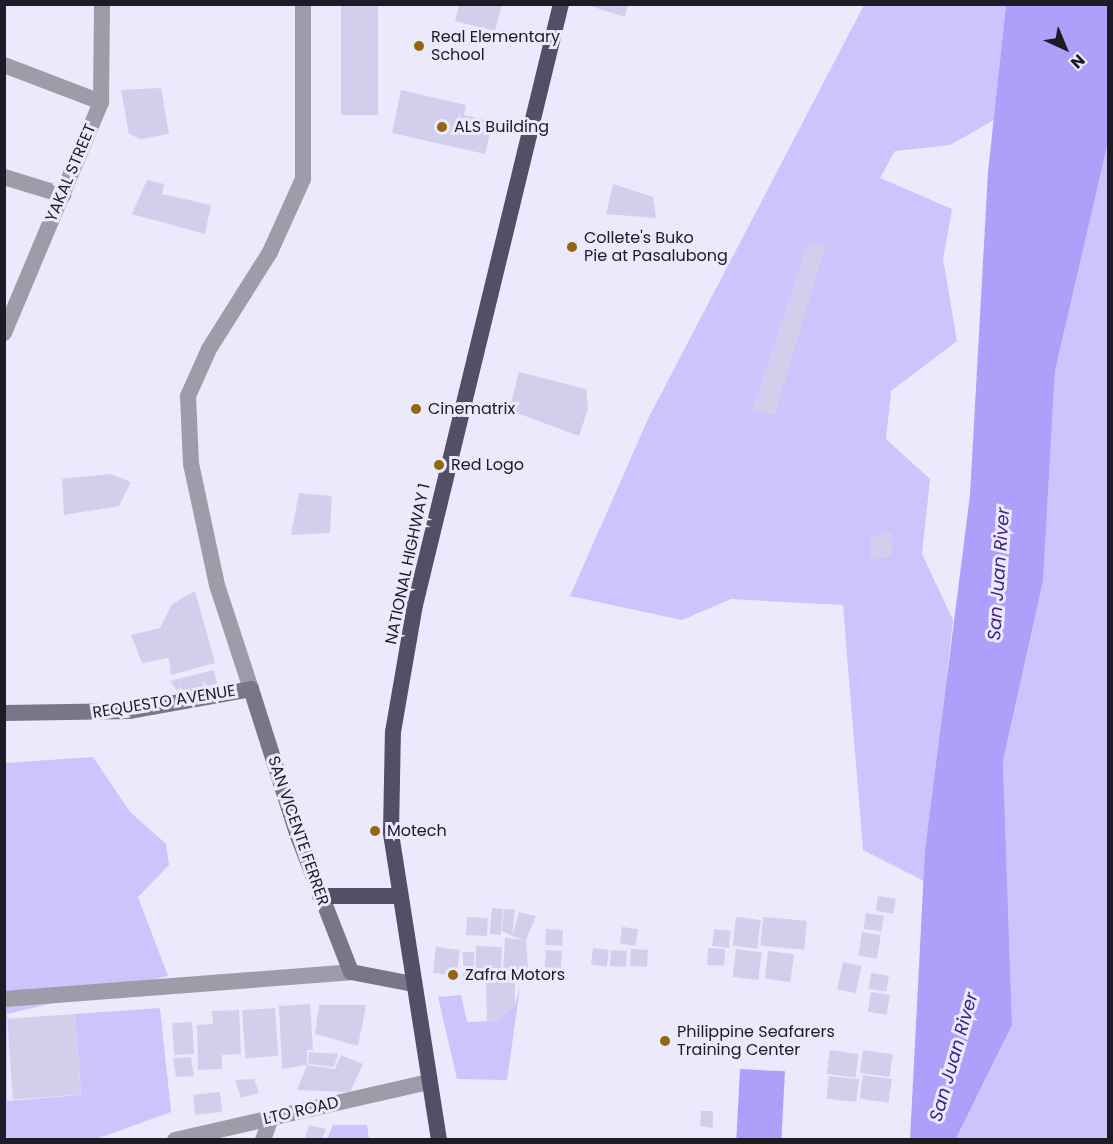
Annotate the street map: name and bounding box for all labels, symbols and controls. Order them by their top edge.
north arrow [1035,18,1095,78]
place label: Real Elementary School [431,27,560,65]
marker: Real Elementary School [412,39,426,53]
text: N [1066,49,1090,74]
place label: ALS Building [454,117,549,137]
marker: ALS Building [435,120,449,134]
street label: YAKAL STREET [42,121,100,225]
place label: Collete's Buko Pie at Pasalubong [584,228,728,266]
marker: Collete's Buko Pie at Pasalubong [565,240,579,254]
place label: Cinematrix [428,399,515,419]
marker: Cinematrix [409,402,423,416]
place label: Red Logo [451,455,524,475]
marker: Red Logo [432,458,446,472]
street label: NATIONAL HIGHWAY 1 [382,482,434,646]
water label: San Juan River [984,507,1014,641]
street label: REQUESTO AVENUE [91,681,237,723]
street label: SAN VICENTE FERRER [263,754,333,908]
place label: Motech [387,821,447,841]
marker: Motech [368,824,382,838]
place label: Zafra Motors [465,965,565,985]
marker: Zafra Motors [446,968,460,982]
water label: San Juan River [925,990,983,1124]
place label: Philippine Seafarers Training Center [677,1022,835,1060]
marker: Philippine Seafarers Training Center [658,1034,672,1048]
street label: LTO ROAD [261,1093,341,1129]

